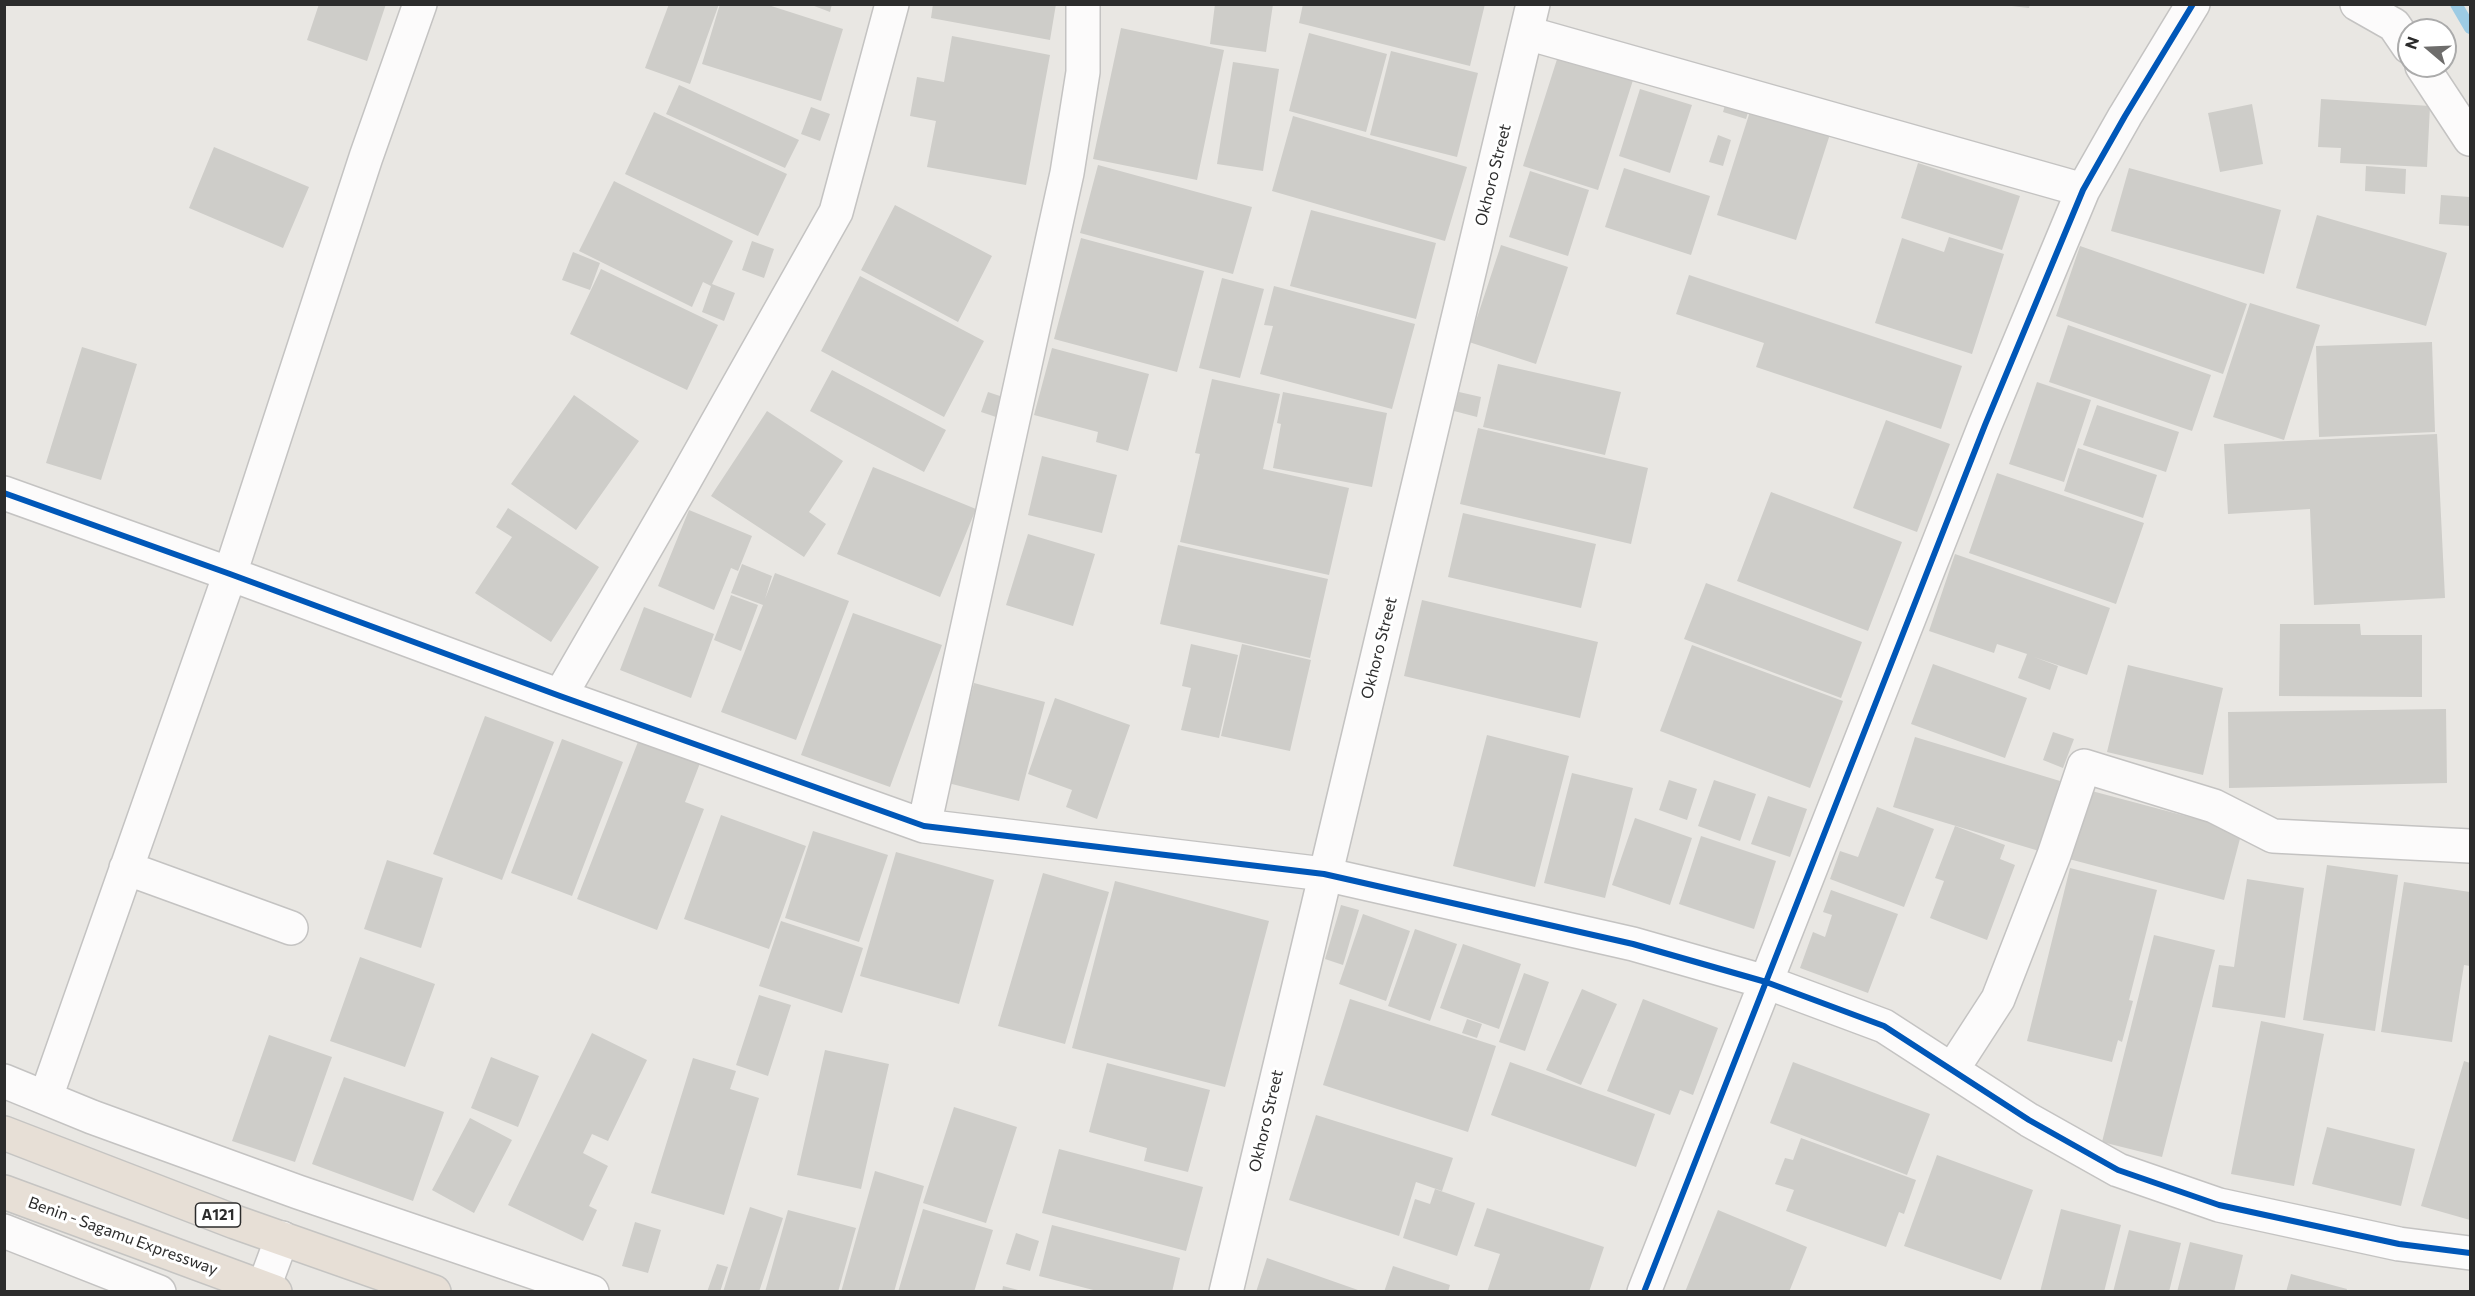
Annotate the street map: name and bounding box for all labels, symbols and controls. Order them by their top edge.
north arrow [2397,18,2457,78]
text: N [2400,34,2422,51]
street label: Okhoro Street [1471,122,1515,228]
street label: Okhoro Street [1357,595,1401,701]
street label: Okhoro Street [1245,1068,1287,1174]
street label: Benin - Sagamu Expressway [26,1193,220,1279]
road number: A121 [196,1203,240,1227]

